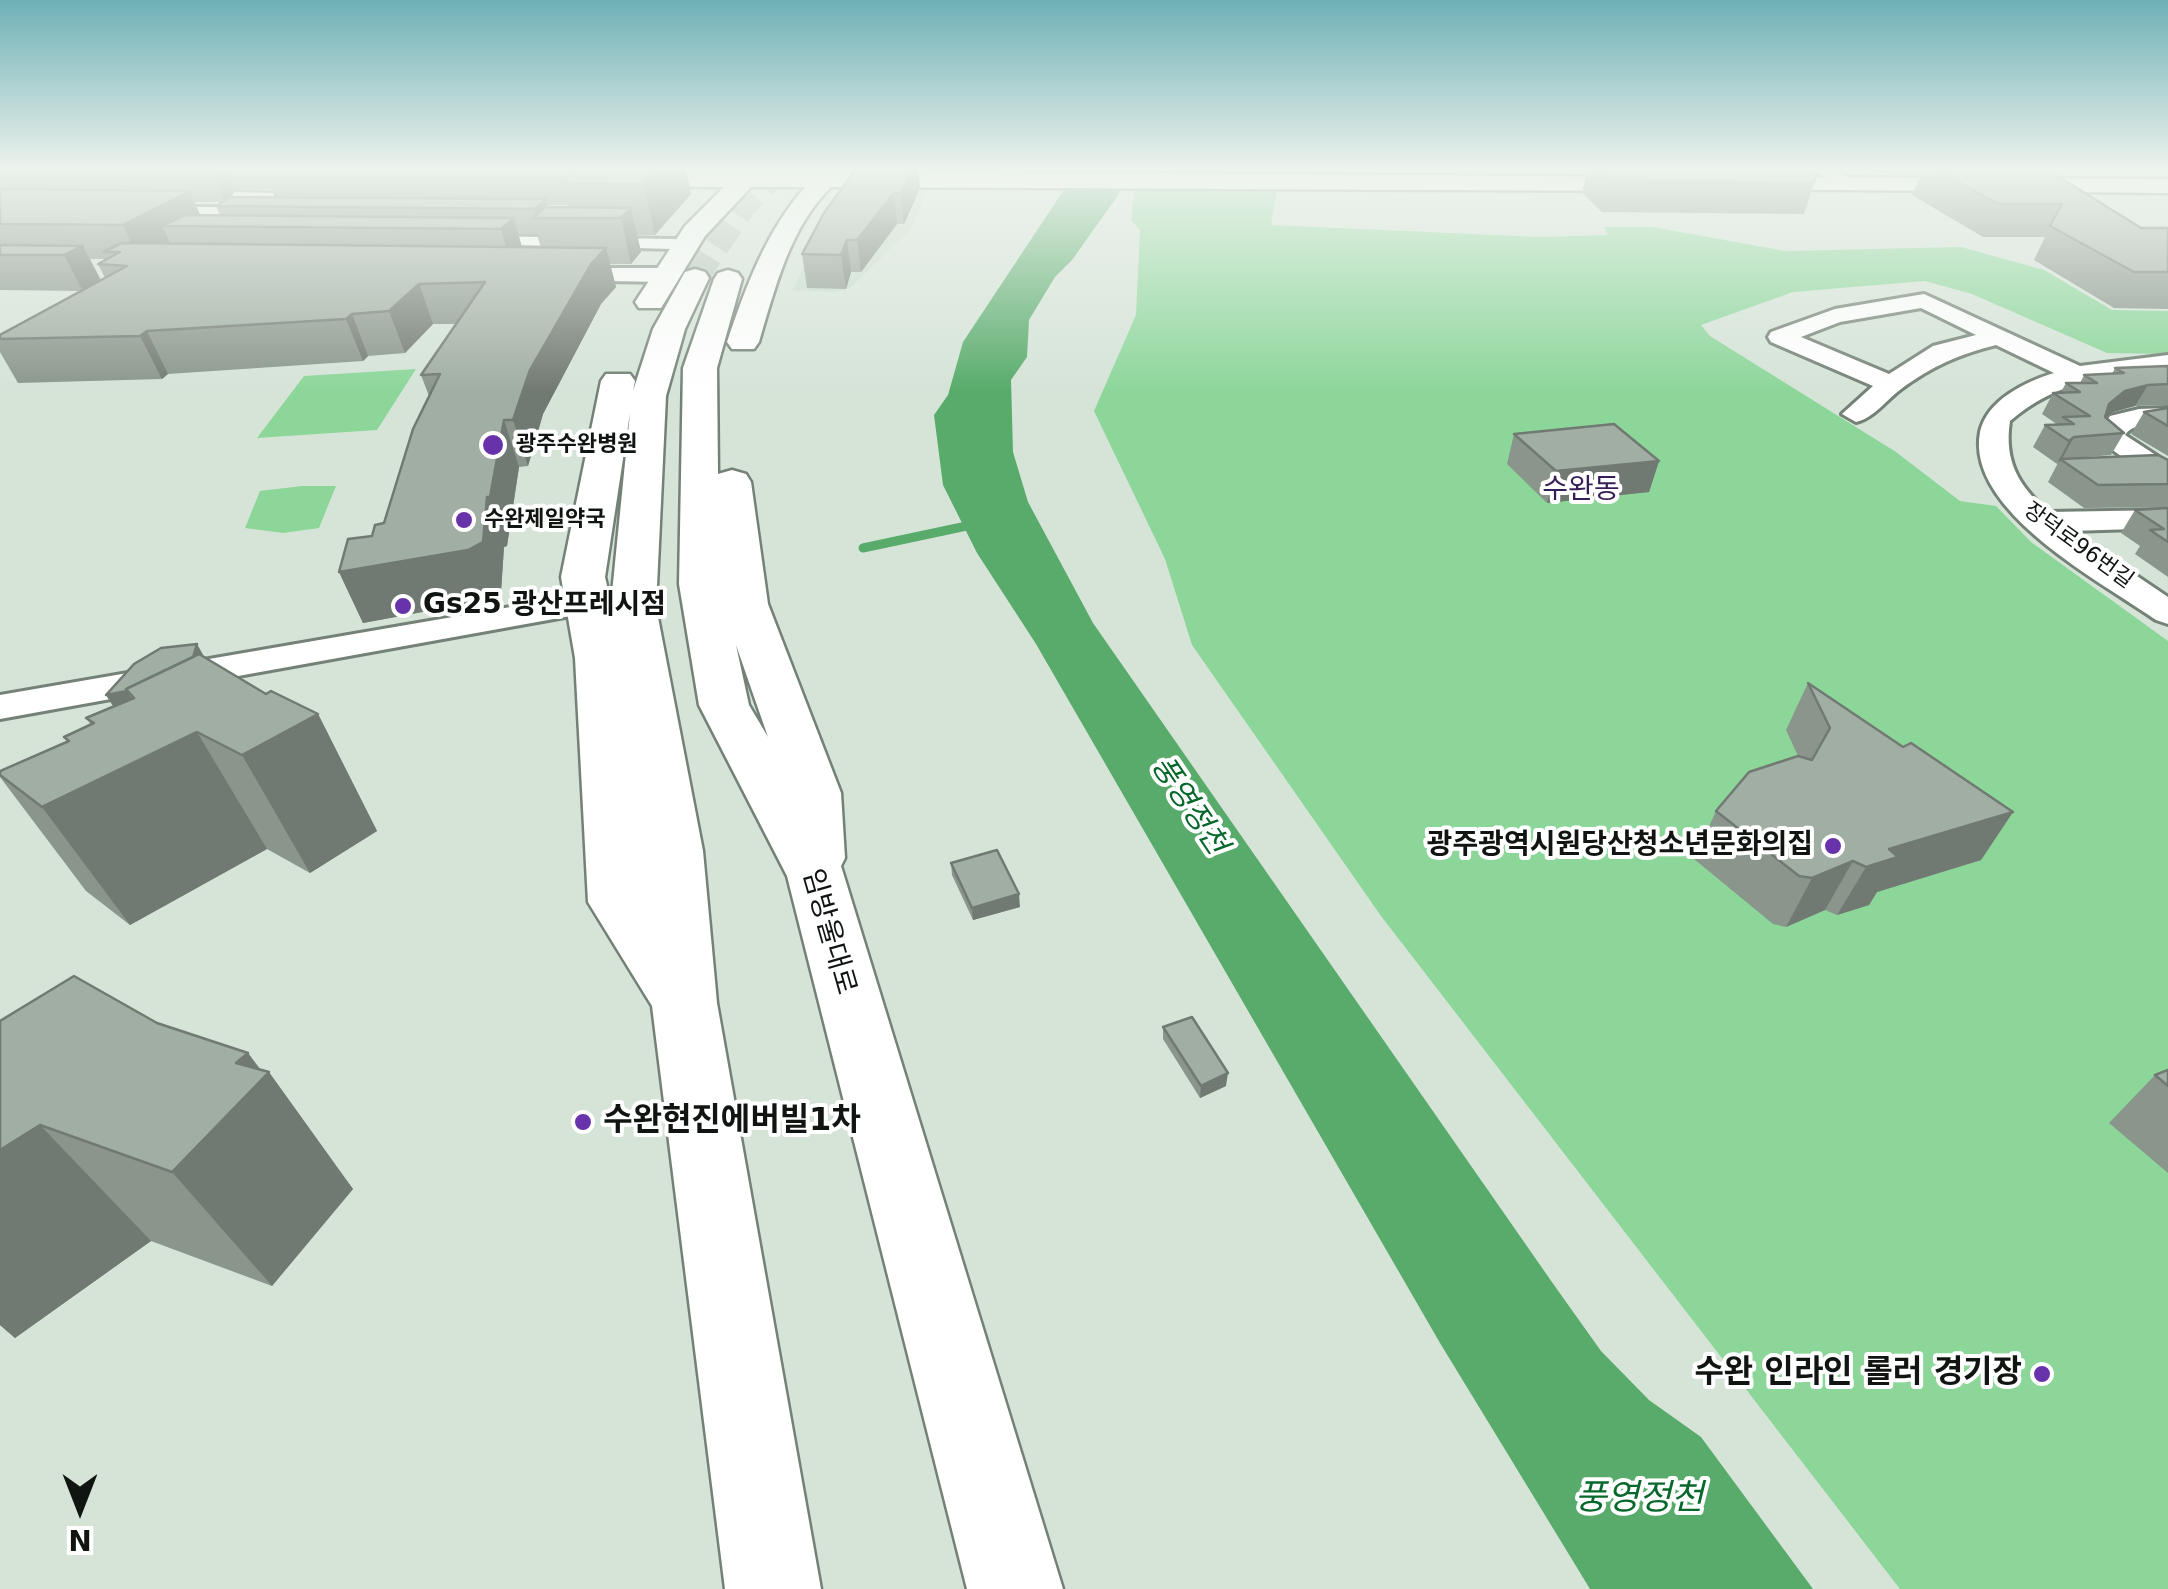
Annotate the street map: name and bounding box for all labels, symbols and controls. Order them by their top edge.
marker: 광주수완병원 [480,432,506,458]
place label: 광주수완병원 [516,432,637,458]
district label: 수완동 [1542,474,1620,508]
street label: 장덕로96번길 [2018,497,2138,595]
place label: 수완제일약국 [484,507,605,533]
marker: 수완제일약국 [453,509,475,531]
place label: Gs25 광산프레시점 [423,589,666,623]
marker: Gs25 광산프레시점 [392,595,414,617]
water label: 풍영정천 [1142,750,1234,862]
place label: 광주광역시원당산청소년문화의집 [1427,829,1813,863]
marker: 광주광역시원당산청소년문화의집 [1822,835,1844,857]
street label: 임방울대로 [794,865,862,999]
place label: 수완현진에버빌1차 [603,1103,861,1141]
marker: 수완현진에버빌1차 [572,1111,594,1133]
place label: 수완 인라인 롤러 경기장 [1694,1355,2022,1393]
marker: 수완 인라인 롤러 경기장 [2031,1363,2053,1385]
north arrow [30,1459,130,1559]
water label: 풍영정천 [1575,1479,1703,1521]
text: N [68,1523,92,1556]

